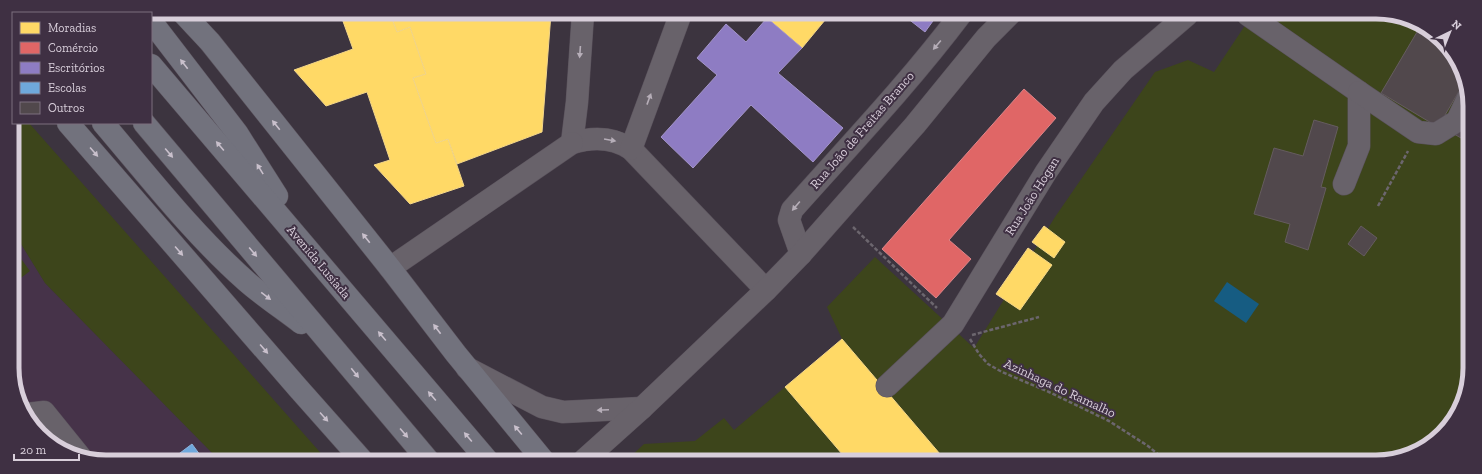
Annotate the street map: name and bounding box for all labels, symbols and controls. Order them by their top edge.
legend [12,12,152,124]
north arrow [1430,12,1470,52]
text: N [1449,17,1464,33]
text: Moradias [48,21,96,35]
one-way arrow [932,40,941,50]
text: Comércio [48,41,98,55]
one-way arrow [577,46,584,58]
one-way arrow [180,58,188,69]
text: Escritórios [48,61,105,75]
street label: Rua João de Freitas Branco [807,68,917,192]
text: Escolas [48,81,86,95]
one-way arrow [647,92,653,104]
text: Outros [48,101,84,115]
one-way arrow [272,120,280,131]
one-way arrow [604,138,616,144]
one-way arrow [216,141,225,152]
one-way arrow [89,147,98,158]
one-way arrow [165,147,174,158]
street label: Rua João Hogan [1002,154,1062,238]
one-way arrow [256,164,264,174]
one-way arrow [791,200,800,211]
street label: Avenida Lusíada [284,222,354,302]
one-way arrow [362,232,370,243]
one-way arrow [174,246,183,256]
one-way arrow [249,247,258,257]
one-way arrow [261,292,271,300]
one-way arrow [432,323,441,334]
one-way arrow [377,331,386,341]
one-way arrow [259,344,269,354]
street label: Azinhaga do Ramalho [1002,356,1118,421]
one-way arrow [350,368,359,379]
one-way arrow [428,390,437,401]
one-way arrow [597,407,609,414]
one-way arrow [319,412,328,422]
one-way arrow [514,425,523,435]
one-way arrow [400,427,409,438]
one-way arrow [463,432,472,443]
scale bar [14,436,79,462]
text: 20 m [20,443,47,457]

